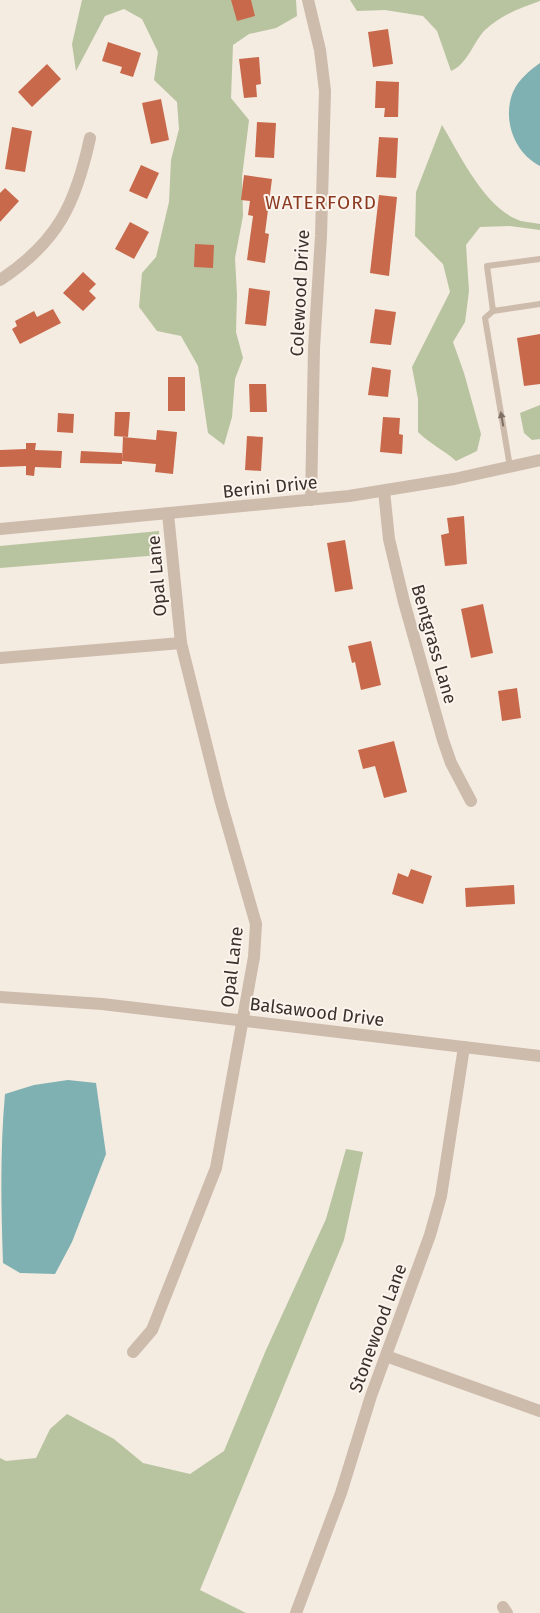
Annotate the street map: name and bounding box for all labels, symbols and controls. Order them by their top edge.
district label: WATERFORD [265,191,377,214]
street label: Colewood Drive [286,229,314,357]
one-way arrow [498,410,506,426]
street label: Berini Drive [221,471,319,503]
street label: Opal Lane [142,534,172,618]
street label: Bentgrass Lane [406,582,462,706]
street label: Opal Lane [216,925,248,1009]
street label: Balsawood Drive [248,993,386,1031]
street label: Stonewood Lane [345,1261,411,1395]

